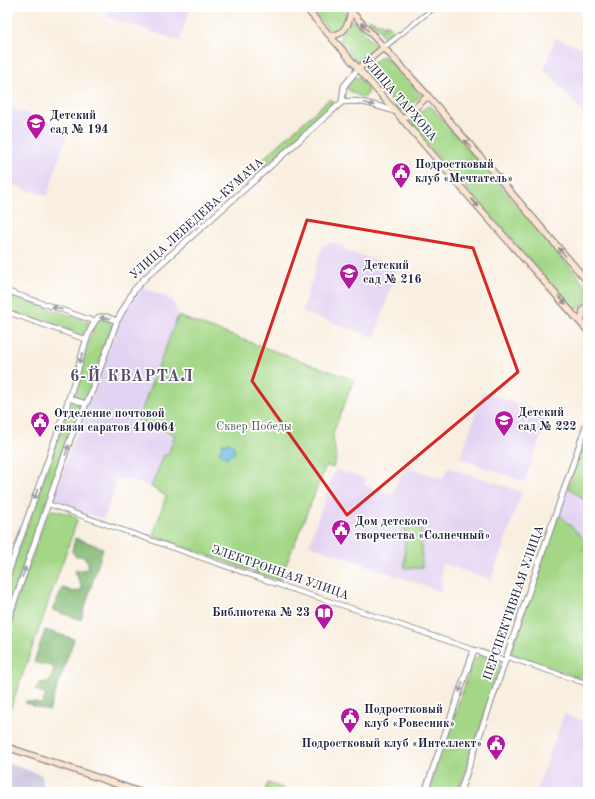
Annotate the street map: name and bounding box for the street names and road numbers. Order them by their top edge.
street label: УЛИЦА ТАРХОВА [359,54,439,144]
street label: УЛИЦА ЛЕБЕДЕВА-КУМАЧА [128,156,266,282]
street label: ПЕРСПЕКТИВНАЯ УЛИЦА [482,524,546,682]
street label: ЭЛЕКТРОННАЯ УЛИЦА [210,544,350,602]

